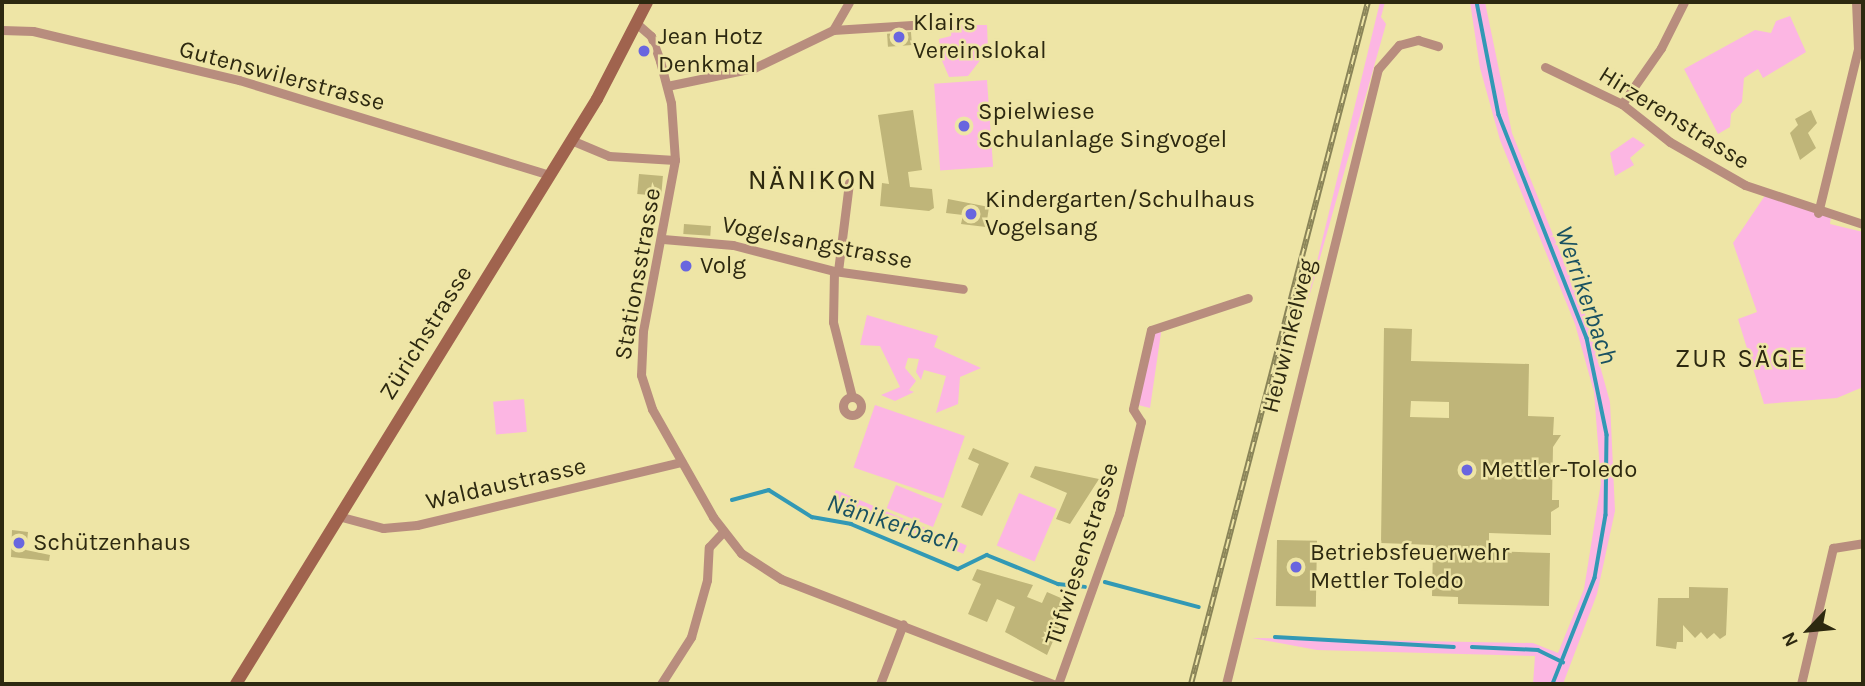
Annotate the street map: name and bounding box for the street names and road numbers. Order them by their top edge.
street label: Gutenswilerstrasse [176,35,388,117]
street label: Hirzerenstrasse [1593,60,1755,176]
street label: Stationsstrasse [609,186,667,362]
street label: Vogelsangstrasse [719,210,915,276]
street label: Heuwinkelweg [1256,256,1322,416]
street label: Zürichstrasse [373,261,479,405]
street label: Waldaustrasse [423,452,589,516]
street label: Tüfwiesenstrasse [1039,459,1125,649]

